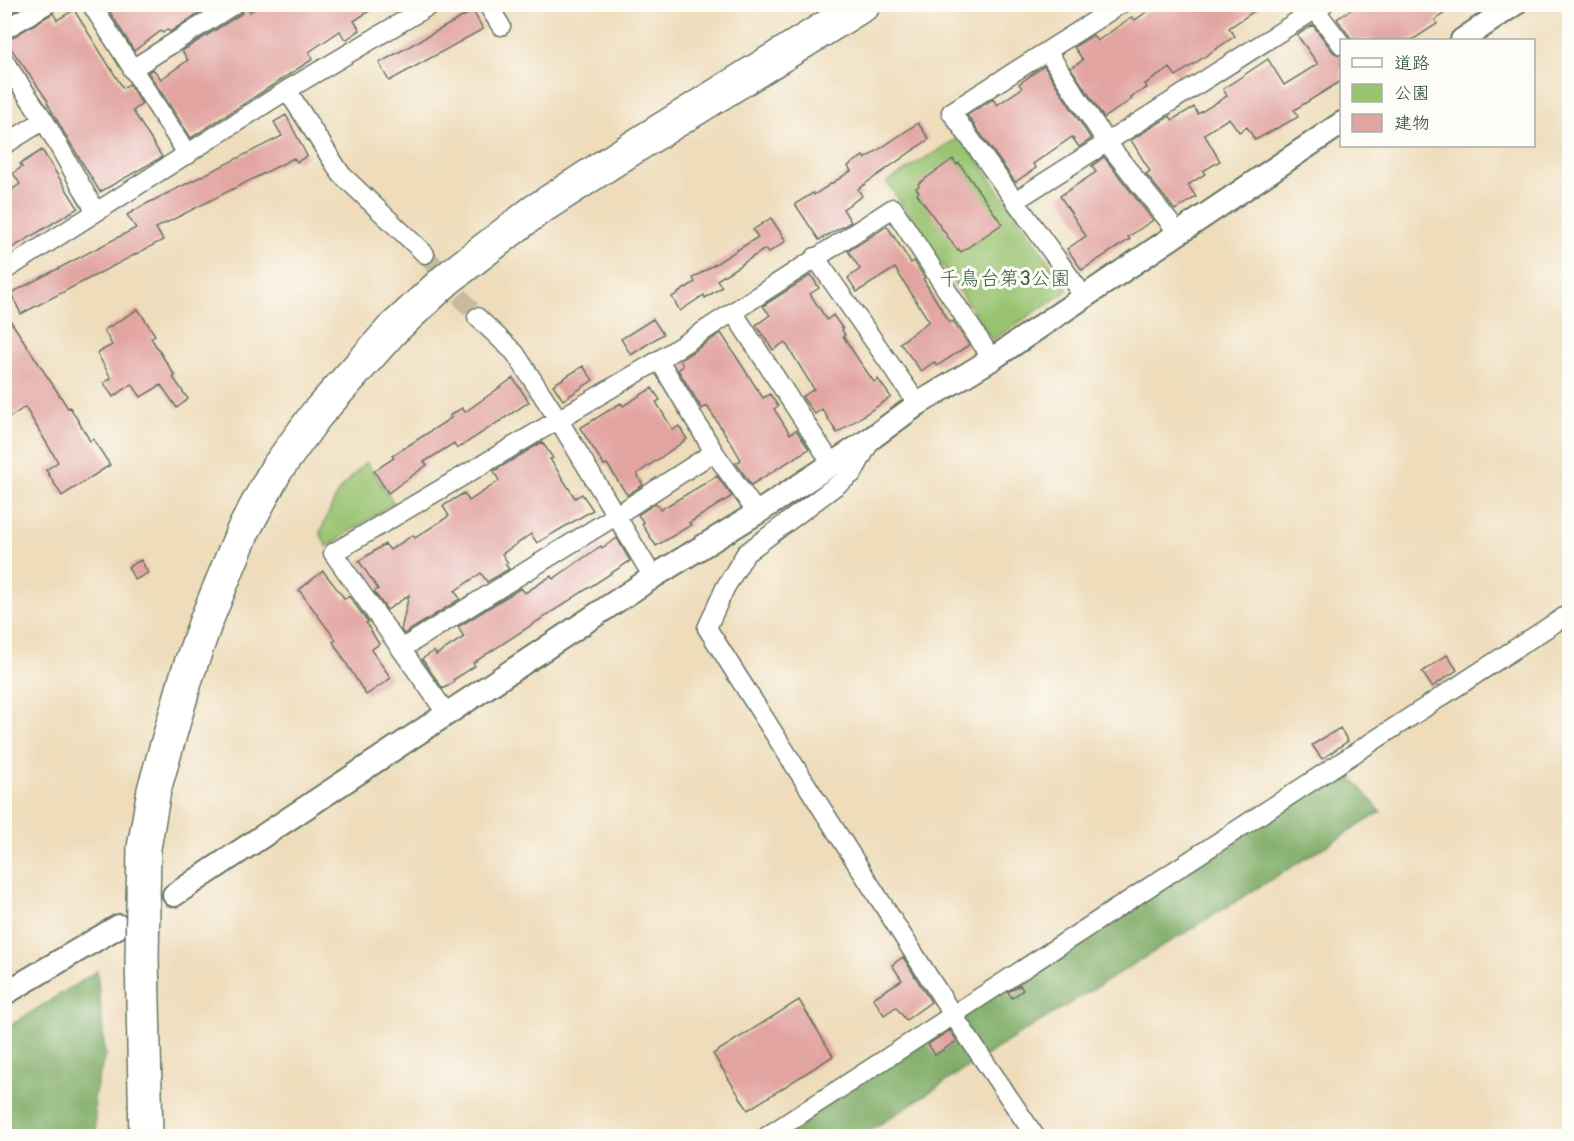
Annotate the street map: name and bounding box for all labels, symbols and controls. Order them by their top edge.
legend [1340,39,1535,147]
text: 道路 [1394,52,1430,75]
text: 公園 [1394,82,1430,105]
text: 建物 [1394,112,1430,135]
park label: 千鳥台第3公園 [939,266,1071,291]

